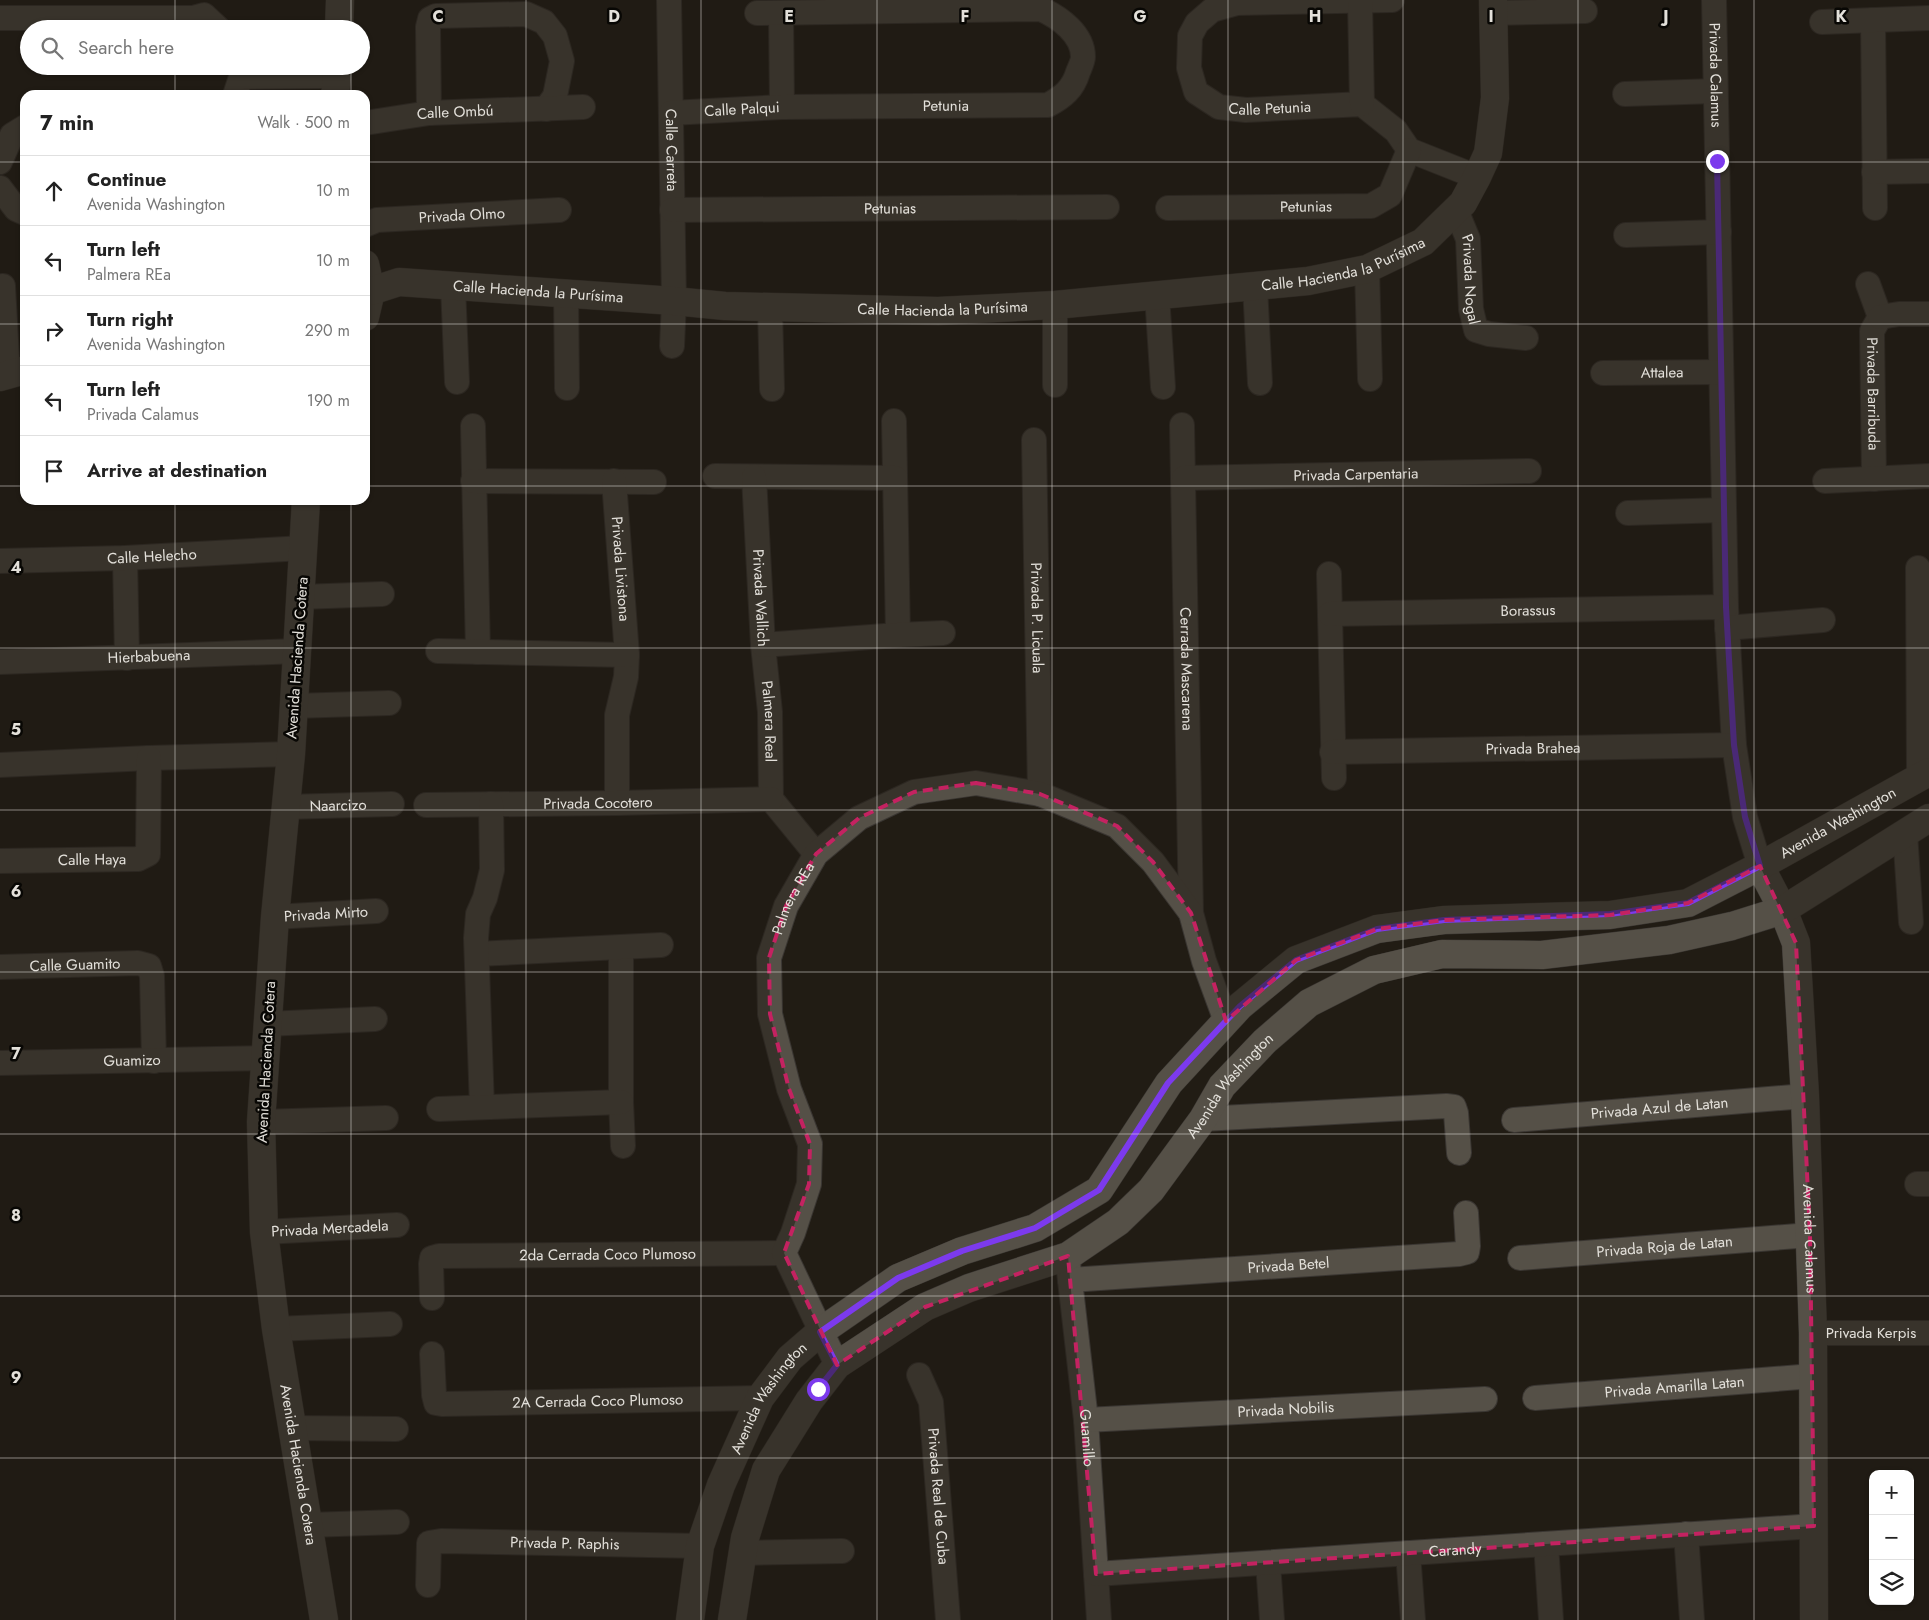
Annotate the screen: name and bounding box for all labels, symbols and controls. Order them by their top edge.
text: C [432,5,444,28]
text: D [608,5,620,28]
text: E [784,5,794,28]
text: F [961,5,969,28]
text: G [1133,5,1147,28]
text: H [1309,5,1321,28]
text: I [1488,5,1494,28]
text: J [1660,5,1669,28]
text: K [1835,5,1847,28]
search box [20,20,370,75]
street label: Privada Calamus [1703,22,1728,128]
icon: search [38,34,66,62]
text: Search here [78,34,174,61]
street label: Petunia [923,95,969,117]
street label: Calle Palqui [704,96,780,122]
street label: Calle Petunia [1227,96,1312,121]
street label: Calle Ombú [415,99,494,126]
text: 7 min [40,108,94,138]
street label: Calle Carreta [660,108,683,192]
text: Walk · 500 m [257,111,350,134]
route end [1706,150,1729,173]
text: Continue [87,166,166,193]
icon: ahead [40,177,68,205]
text: 10 m [316,179,350,202]
text: Avenida Washington [87,193,225,216]
street label: Petunias [1280,195,1332,218]
street label: Petunias [864,197,916,220]
street label: Privada Olmo [418,202,506,229]
street label: Privada Nogal [1456,231,1485,327]
street label: Calle Hacienda la Purísima [1260,232,1429,296]
text: Turn left [87,236,160,263]
icon: left [40,247,68,275]
text: 10 m [316,249,350,272]
text: Palmera REa [87,263,171,286]
street label: Calle Hacienda la Purísima [452,275,624,308]
street label: Calle Hacienda la Purísima [857,295,1028,322]
text: Turn right [87,306,173,333]
icon: right [40,317,68,345]
text: 290 m [305,319,350,342]
text: Avenida Washington [87,333,225,356]
street label: Privada Barribuda [1861,337,1885,450]
street label: Attalea [1641,361,1683,384]
text: Turn left [87,376,160,403]
icon: left [40,387,68,415]
text: 190 m [307,389,350,412]
text: Privada Calamus [87,403,199,426]
icon: arrive [40,457,68,485]
text: Arrive at destination [87,457,267,484]
street label: Privada Carpentaria [1293,462,1419,487]
street label: Privada Livistona [606,515,635,622]
street label: Calle Helecho [107,543,197,569]
street label: Privada Wallich [747,549,774,647]
text: 4 [10,556,22,579]
street label: Privada P. Licuala [1025,562,1049,674]
street label: Avenida Hacienda Cotera [280,576,314,740]
street label: Borassus [1500,599,1556,622]
street label: Cerrada Mascarena [1174,607,1199,731]
street label: Hierbabuena [107,644,191,669]
street label: Palmera Real [756,680,782,762]
text: 5 [11,718,21,741]
street label: Privada Brahea [1485,737,1581,760]
street label: Avenida Washington [1776,781,1900,864]
street label: Privada Cocotero [543,791,653,815]
street label: Naarcizo [309,794,367,817]
street label: Calle Haya [58,848,126,871]
street label: Palmera REa [766,858,820,938]
text: 6 [11,880,21,903]
street label: Privada Mirto [283,901,369,927]
street label: Calle Guamito [29,953,121,977]
street label: Avenida Hacienda Cotera [251,980,281,1144]
street label: Avenida Washington [1181,1028,1278,1143]
text: 7 [11,1042,21,1065]
street label: Guamizo [103,1049,161,1072]
street label: Privada Azul de Latan [1590,1091,1729,1125]
street label: Avenida Calamus [1797,1184,1823,1293]
text: 8 [11,1204,21,1227]
street label: Privada Mercadela [271,1214,389,1243]
street label: Privada Roja de Latan [1596,1230,1734,1263]
street label: 2da Cerrada Coco Plumoso [519,1243,696,1266]
street label: Privada Betel [1247,1252,1330,1279]
street label: Privada Kerpis [1826,1322,1916,1344]
street label: Avenida Washington [725,1337,812,1458]
text: 9 [11,1366,21,1389]
street label: Privada Amarilla Latan [1604,1370,1745,1403]
route start [807,1378,830,1401]
street label: Avenida Hacienda Cotera [274,1383,322,1547]
street label: 2A Cerrada Coco Plumoso [512,1388,683,1414]
street label: Privada Nobilis [1237,1396,1335,1423]
street label: Guamillo [1074,1408,1100,1467]
street label: Privada Real de Cuba [922,1427,955,1565]
map controls [1869,1470,1914,1605]
button: + [1869,1470,1914,1515]
button: − [1869,1515,1914,1560]
street label: Privada P. Raphis [510,1531,620,1555]
street label: Carandy [1428,1537,1483,1563]
button: layers [1869,1560,1914,1605]

